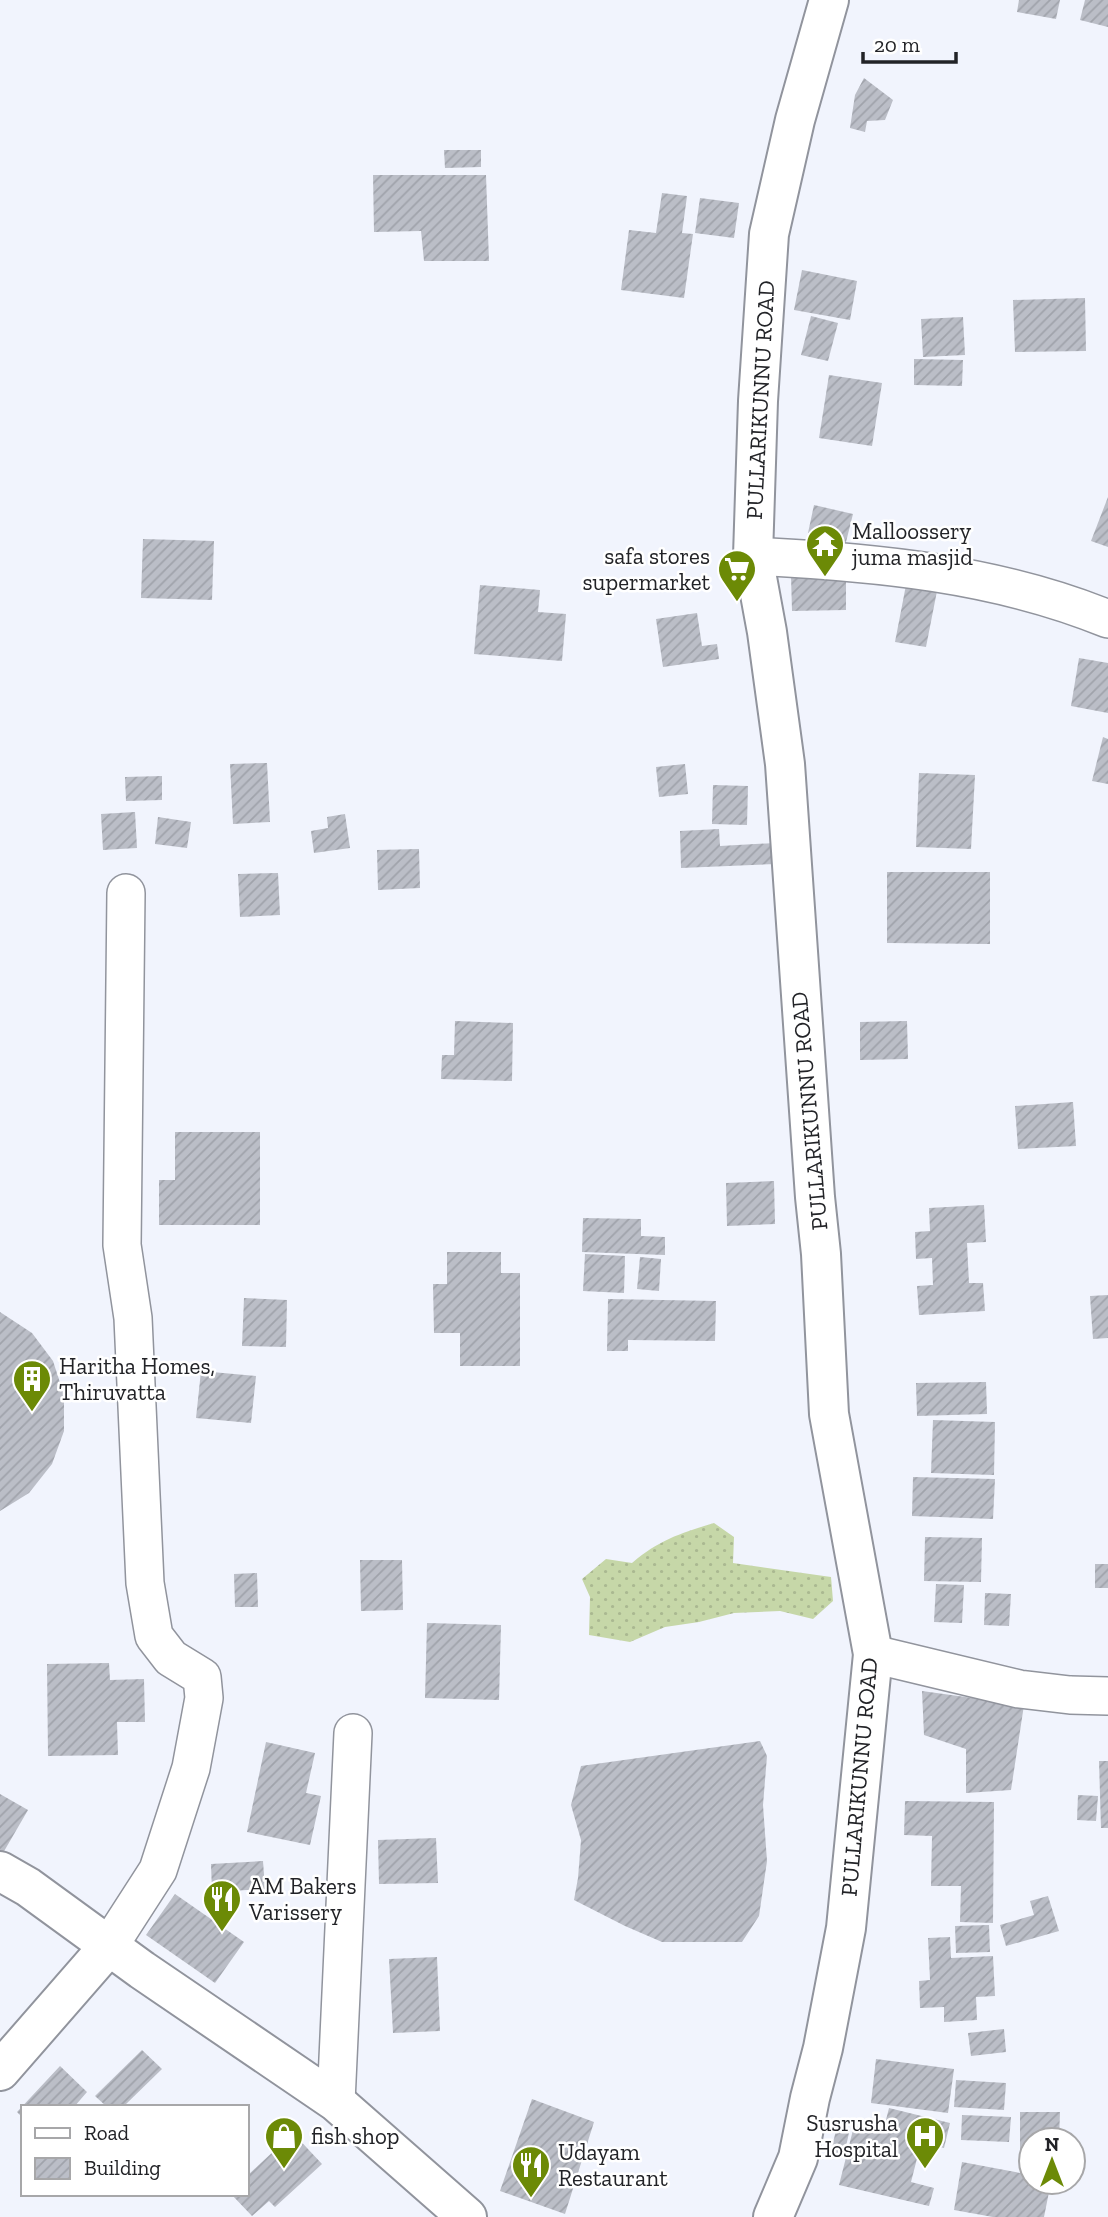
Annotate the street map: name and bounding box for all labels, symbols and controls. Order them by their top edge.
scale bar [863,21,956,65]
text: 20 m [874,32,920,57]
street label: PULLARIKUNNU ROAD [740,280,780,520]
place label: Malloossery juma masjid [851,517,973,571]
temple icon: Malloossery juma masjid [804,523,846,578]
place label: safa stores supermarket [583,542,710,596]
supermarket icon: safa stores supermarket [716,548,758,603]
street label: PULLARIKUNNU ROAD [785,990,833,1232]
place label: Haritha Homes, Thiruvatta [59,1352,215,1406]
building icon: Haritha Homes, Thiruvatta [11,1358,53,1413]
street label: PULLARIKUNNU ROAD [835,1656,883,1898]
place label: AM Bakers Varissery [248,1872,357,1926]
restaurant icon: AM Bakers Varissery [201,1878,243,1933]
legend [21,2105,248,2196]
place label: Susrusha Hospital [806,2109,898,2163]
shop icon: fish shop [263,2115,305,2170]
hospital icon: Susrusha Hospital [904,2115,946,2170]
text: Road [84,2120,130,2145]
place label: fish shop [311,2122,399,2150]
north arrow [1017,2126,1087,2196]
text: N [1045,2133,1059,2156]
place label: Udayam Restaurant [558,2138,668,2192]
restaurant icon: Udayam Restaurant [510,2144,552,2199]
text: Building [84,2155,161,2180]

